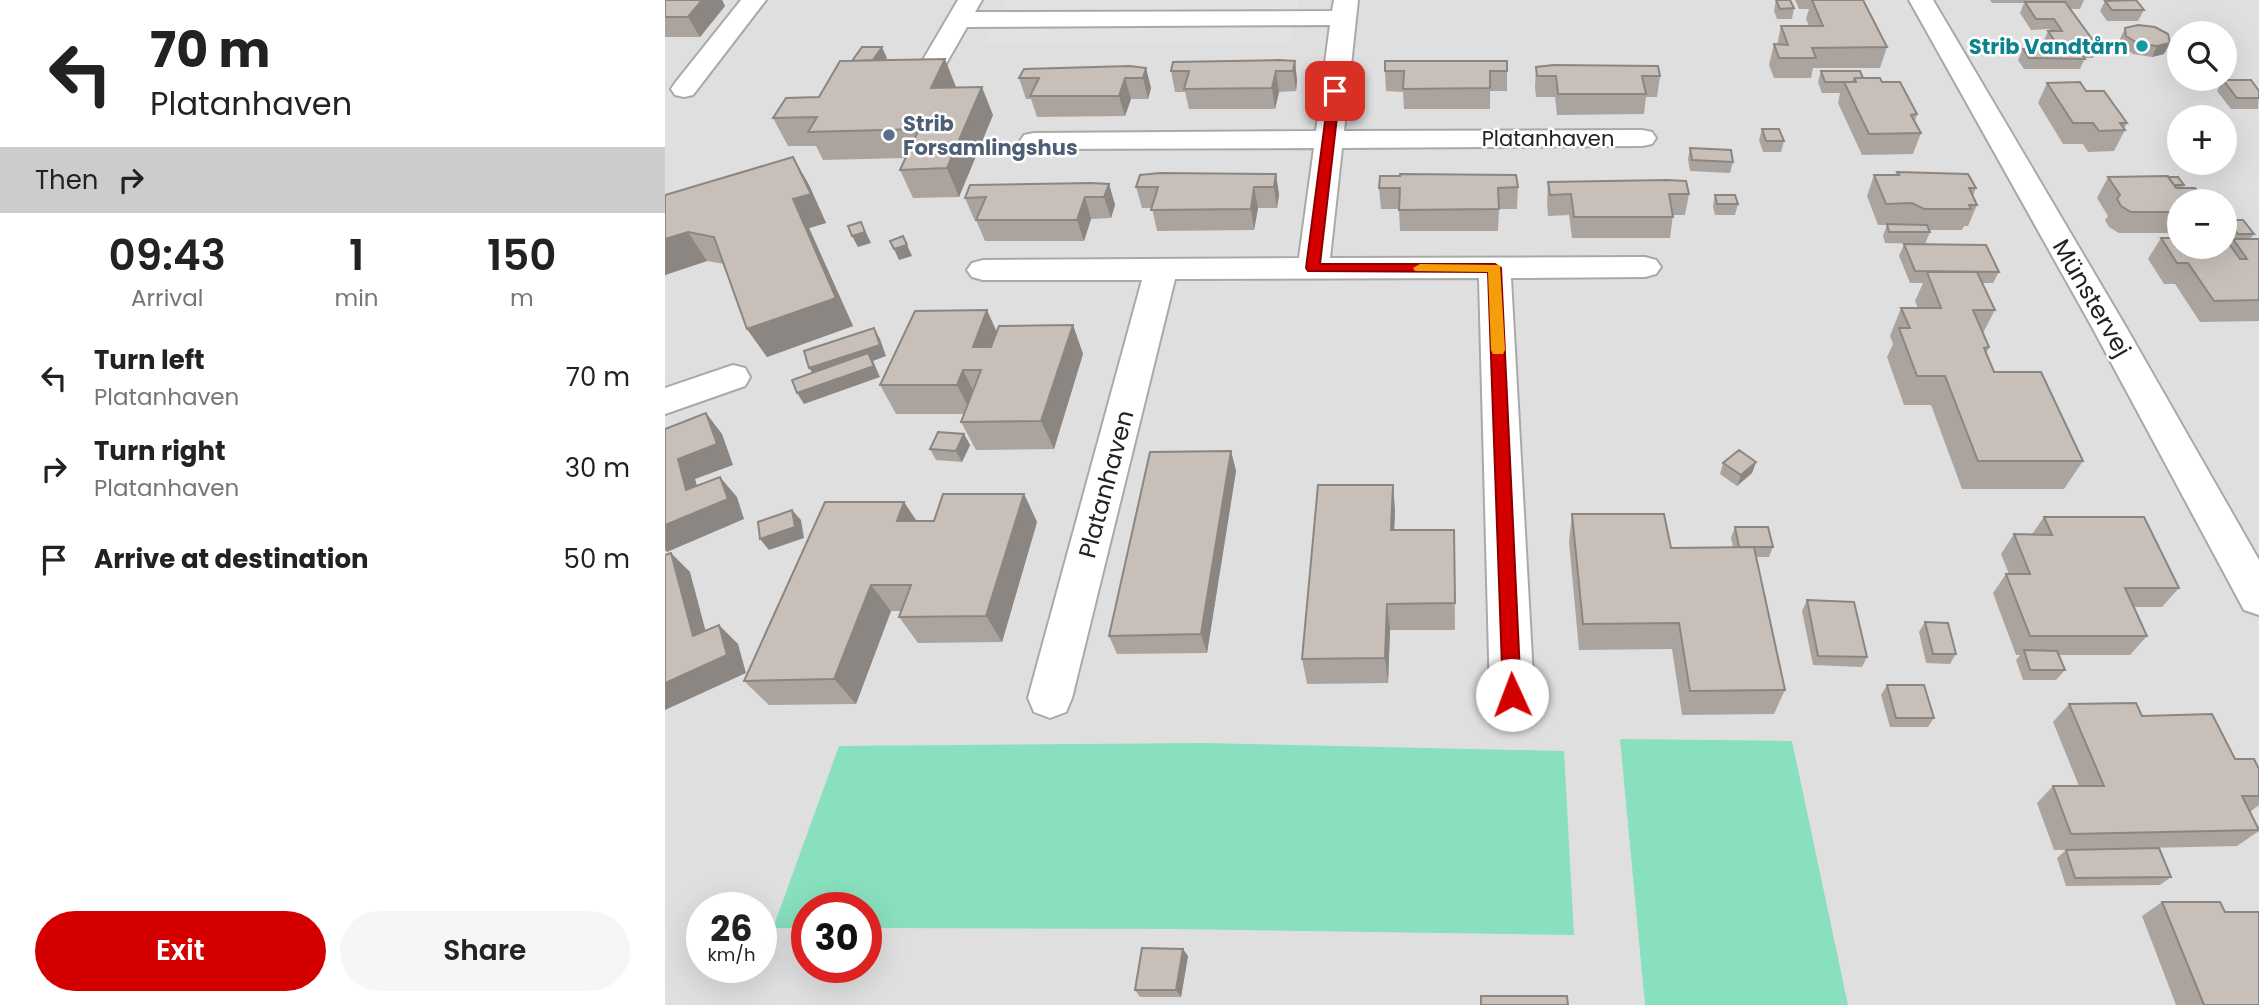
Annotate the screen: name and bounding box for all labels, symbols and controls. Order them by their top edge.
text: 70 m [150,16,270,84]
map controls [2167,21,2237,259]
button: search [2167,21,2237,91]
icon: left [35,28,126,119]
place label: Strib Vandtårn [1969,32,2128,61]
marker: Strib Vandtårn [2134,38,2150,54]
pin [1305,61,1365,121]
icon: arrive [1316,72,1354,110]
text: Platanhaven [150,81,352,126]
button: + [2167,105,2237,175]
place label: Strib Forsamlingshus [903,109,1078,162]
street label: Platanhaven [1482,124,1614,153]
marker: Strib Forsamlingshus [881,127,897,143]
icon: right [112,161,150,199]
text: Then [35,162,98,198]
button: − [2167,189,2237,259]
text: 09:43 [109,226,226,285]
text: 1 [349,226,364,285]
text: 150 [487,226,556,285]
street label: Münstervej [2045,233,2139,363]
text: Arrival [131,282,203,314]
text: min [334,282,379,314]
text: m [510,282,534,314]
text: Turn left [94,342,205,378]
icon: left [35,359,73,397]
text: 70 m [566,359,630,395]
text: Platanhaven [94,381,239,413]
street label: Platanhaven [1070,406,1142,562]
text: Turn right [94,433,226,469]
icon: right [35,450,73,488]
text: 30 m [565,450,630,486]
text: Platanhaven [94,472,239,504]
icon: arrive [35,541,73,579]
text: Arrive at destination [94,541,369,577]
text: 50 m [564,541,630,577]
position arrow [1475,658,1549,732]
speed limit sign: 30 [791,892,882,983]
text: 26 [710,904,753,953]
button: Exit [35,911,326,991]
button: Share [340,911,630,991]
text: km/h [708,942,755,967]

